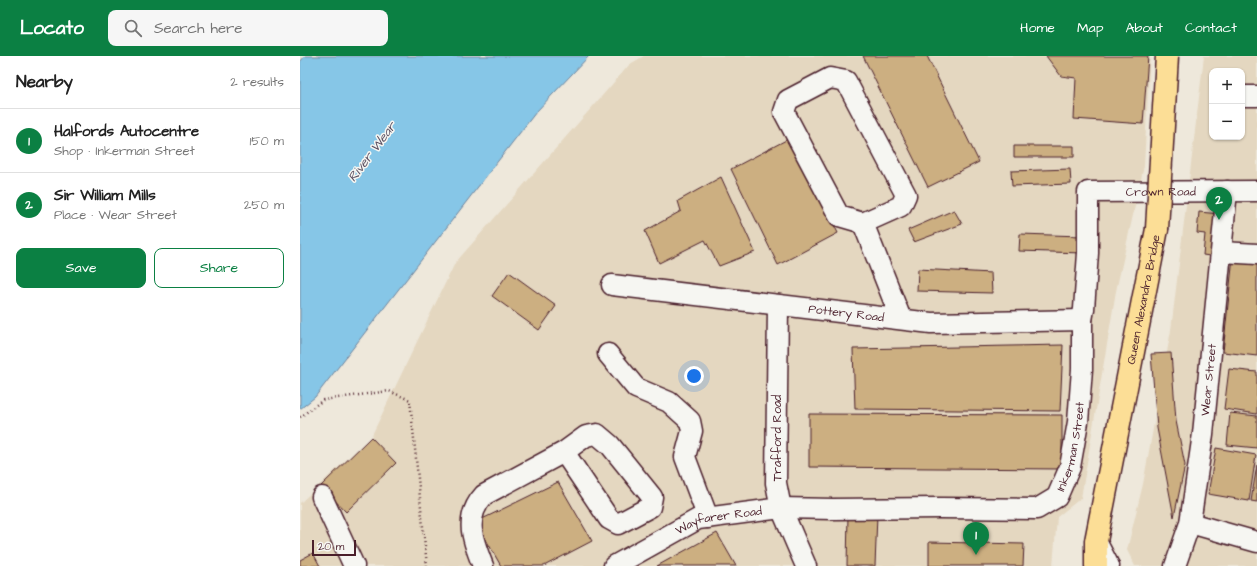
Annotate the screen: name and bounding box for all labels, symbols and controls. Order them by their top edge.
search box [108,10,388,46]
text: Locato [20,15,84,42]
icon: search [122,17,144,39]
text: Search here [154,18,242,39]
text: Home [1020,18,1055,38]
text: Map [1077,18,1103,38]
text: About [1125,18,1163,38]
text: Contact [1185,18,1237,38]
map controls [1209,68,1245,140]
button: + [1209,68,1245,104]
text: Nearby [16,70,73,94]
text: 2 results [230,73,284,91]
button: − [1209,104,1245,140]
water label: River Wear [344,117,401,186]
text: Halfords Autocentre [54,121,199,142]
text: 1 [28,132,30,150]
text: 150 m [250,132,284,150]
text: Shop · Inkerman Street [54,142,195,160]
street label: Crown Road [1126,183,1196,200]
text: Sir William Mills [54,185,156,206]
pin: 2 [1206,187,1232,220]
text: 2 [25,196,33,214]
text: 250 m [244,196,284,214]
text: Place · Wear Street [54,206,177,224]
street label: Queen Alexandra Bridge [1122,233,1164,366]
button: Save [16,248,146,288]
button: Share [154,248,284,288]
street label: Pottery Road [807,300,885,326]
street label: Wear Street [1196,343,1220,417]
your location [684,366,704,386]
street label: Trafford Road [769,395,786,481]
street label: Inkerman Street [1052,401,1088,494]
street label: Wayfarer Road [672,502,763,539]
pin: 1 [963,522,989,555]
scale bar [312,538,356,557]
text: 20 m [318,539,344,554]

